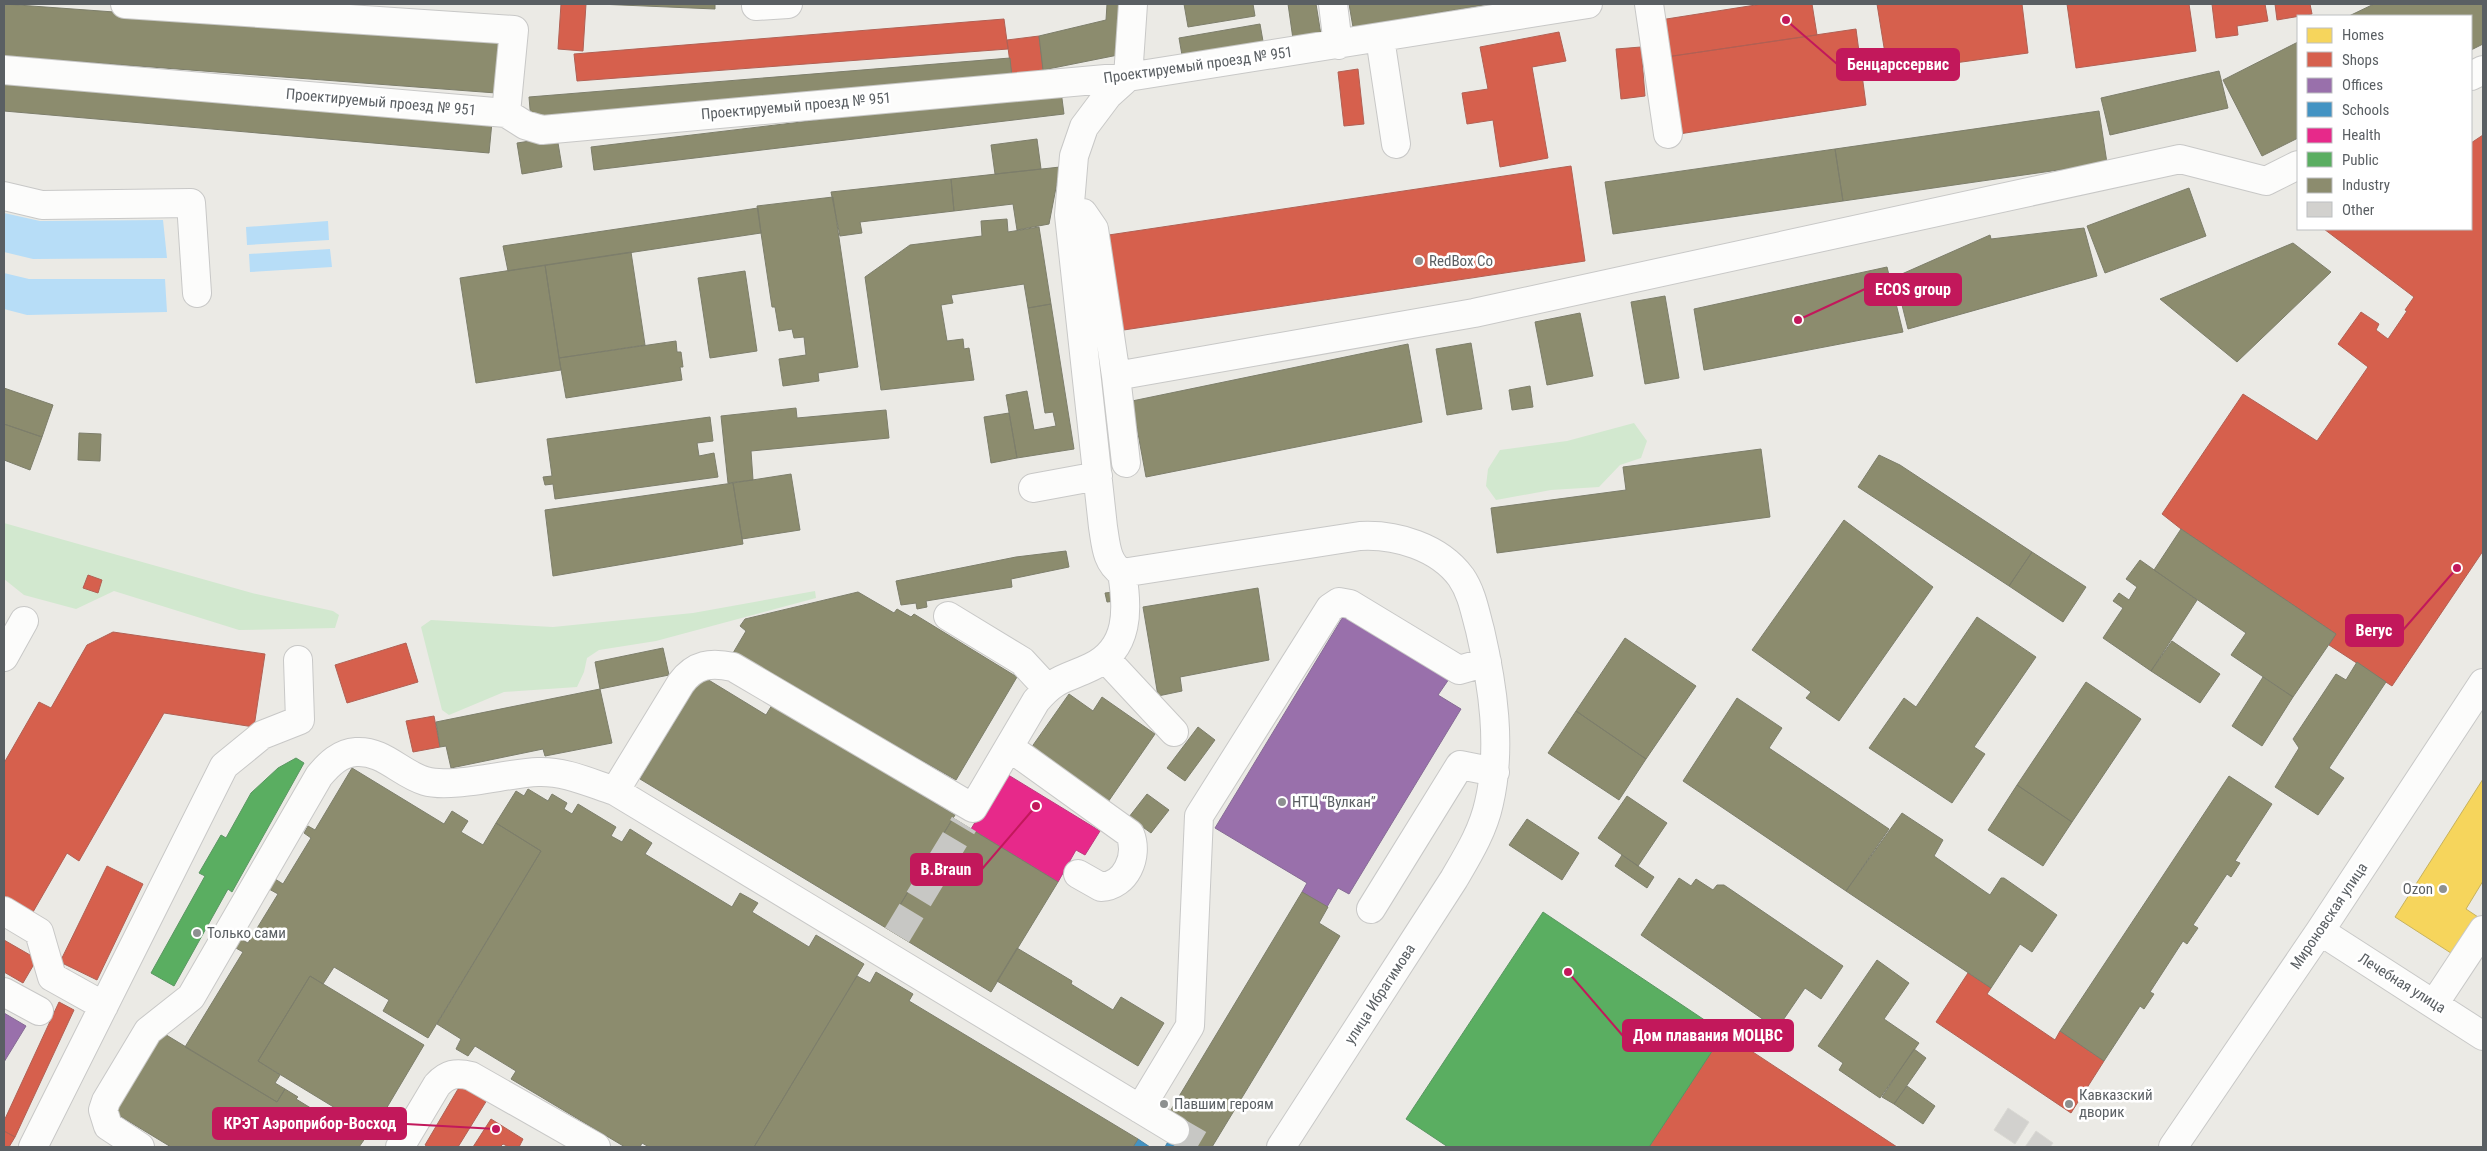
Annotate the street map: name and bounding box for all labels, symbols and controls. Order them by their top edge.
legend [2297,15,2472,230]
text: Homes [2342,26,2384,44]
street label: Проектируемый проезд № 951 [1102,43,1294,87]
callout: Бенцарссервис [1837,49,1959,80]
text: Shops [2342,51,2379,69]
text: Бенцарссервис [1847,55,1949,74]
text: Offices [2342,76,2383,94]
street label: Проектируемый проезд № 951 [285,85,477,119]
street label: Проектируемый проезд № 951 [700,89,892,123]
text: Schools [2342,101,2389,119]
text: Health [2342,126,2381,144]
text: Public [2342,151,2379,169]
text: Industry [2342,176,2390,194]
text: Other [2342,201,2375,219]
place label: RedBox Co [1429,252,1493,270]
marker: RedBox Co [1413,255,1425,267]
callout: ECOS group [1865,274,1961,305]
text: ECOS group [1875,280,1951,299]
callout: Вегус [2346,615,2403,646]
text: Вегус [2356,621,2392,640]
place label: НТЦ “Вулкан” [1292,793,1376,811]
marker: НТЦ “Вулкан” [1276,796,1288,808]
callout: B.Braun [911,854,982,885]
street label: Мироновская улица [2287,859,2371,973]
text: B.Braun [921,860,972,879]
place label: Ozon [2403,880,2433,898]
marker: Ozon [2437,883,2449,895]
place label: Только сами [207,924,286,942]
marker: Только сами [191,927,203,939]
street label: улица Ибрагимова [1341,940,1419,1048]
street label: Лечебная улица [2355,949,2449,1017]
callout: Дом плавания МОЦВС [1623,1020,1793,1051]
text: Дом плавания МОЦВС [1633,1026,1783,1045]
place label: Кавказский дворик [2079,1086,2153,1121]
place label: Павшим героям [1174,1095,1274,1113]
marker: Павшим героям [1158,1098,1170,1110]
marker: Кавказский дворик [2063,1098,2075,1110]
callout: КРЭТ Аэроприбор-Восход [213,1108,406,1139]
text: КРЭТ Аэроприбор-Восход [224,1114,396,1133]

